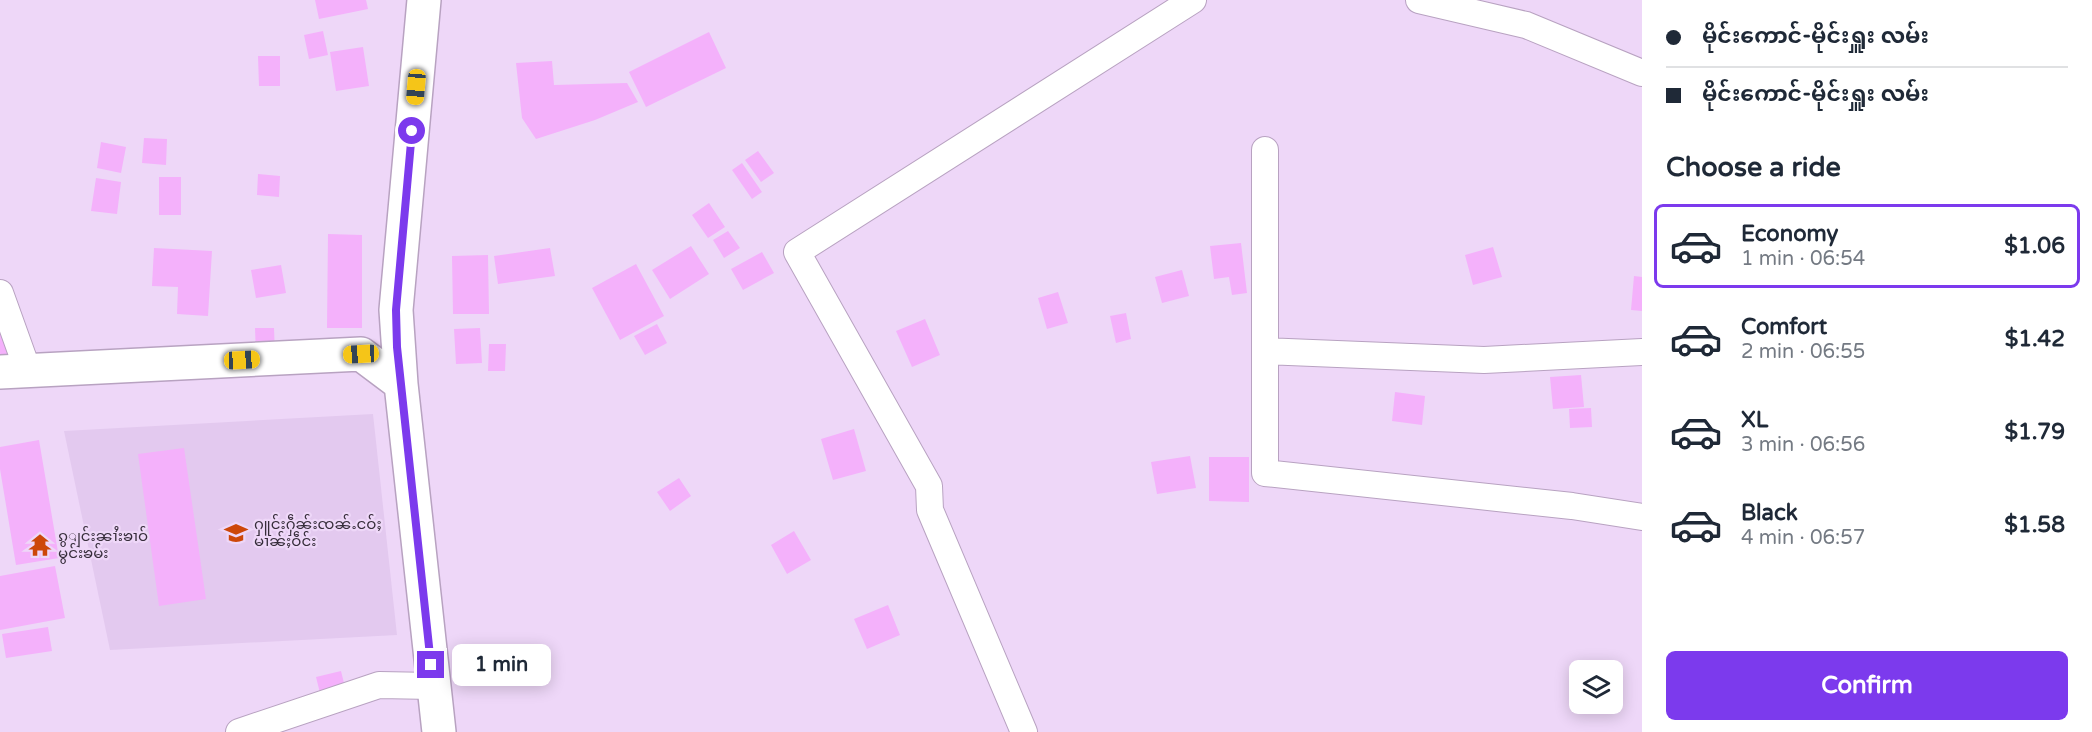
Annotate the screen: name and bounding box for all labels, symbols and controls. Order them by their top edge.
text: မိုင်းကောင်-မိုင်းရှူး လမ်း [1702,23,1929,49]
car [405,68,427,106]
text: မိုင်းကောင်-မိုင်းရှူး လမ်း [1702,81,1929,107]
route start [398,117,425,144]
text: Choose a ride [1666,151,1841,184]
icon: car [1669,219,1723,273]
text: Economy [1741,221,1838,247]
text: $1.06 [2004,233,2065,259]
text: 1 min · 06:54 [1741,247,1865,271]
icon: car [1669,312,1723,366]
text: Comfort [1741,314,1827,340]
text: $1.42 [2005,326,2065,352]
text: 2 min · 06:55 [1741,340,1865,364]
car [343,344,379,364]
car [224,350,260,370]
icon: car [1669,405,1723,459]
text: XL [1741,407,1768,433]
text: $1.79 [2004,419,2065,445]
text: 3 min · 06:56 [1741,433,1865,457]
icon: car [1669,498,1723,552]
text: Black [1741,500,1798,526]
text: $1.58 [2004,512,2065,538]
place label: ႁူင်းႁဵၼ်းၸၼ်ႉငဝ်ႈ မၢၼ်ႈဝဵင်း [254,514,382,550]
school or university icon: ႁူင်းႁဵၼ်းၸၼ်ႉငဝ်ႈ မၢၼ်ႈဝဵင်း [223,520,249,546]
place label: ၵွျင်းၼၢႆးၶၢဝ် မွင်းၶမ်း [58,526,148,564]
text: 4 min · 06:57 [1741,526,1865,550]
temple icon: ၵွျင်းၼၢႆးၶၢဝ် မွင်းၶမ်း [27,532,53,558]
callout: 1 min [452,644,551,686]
route end [417,651,444,678]
button: Confirm [1666,651,2068,720]
text: 1 min [475,653,528,677]
map controls [1569,660,1623,714]
button: layers [1569,660,1623,714]

